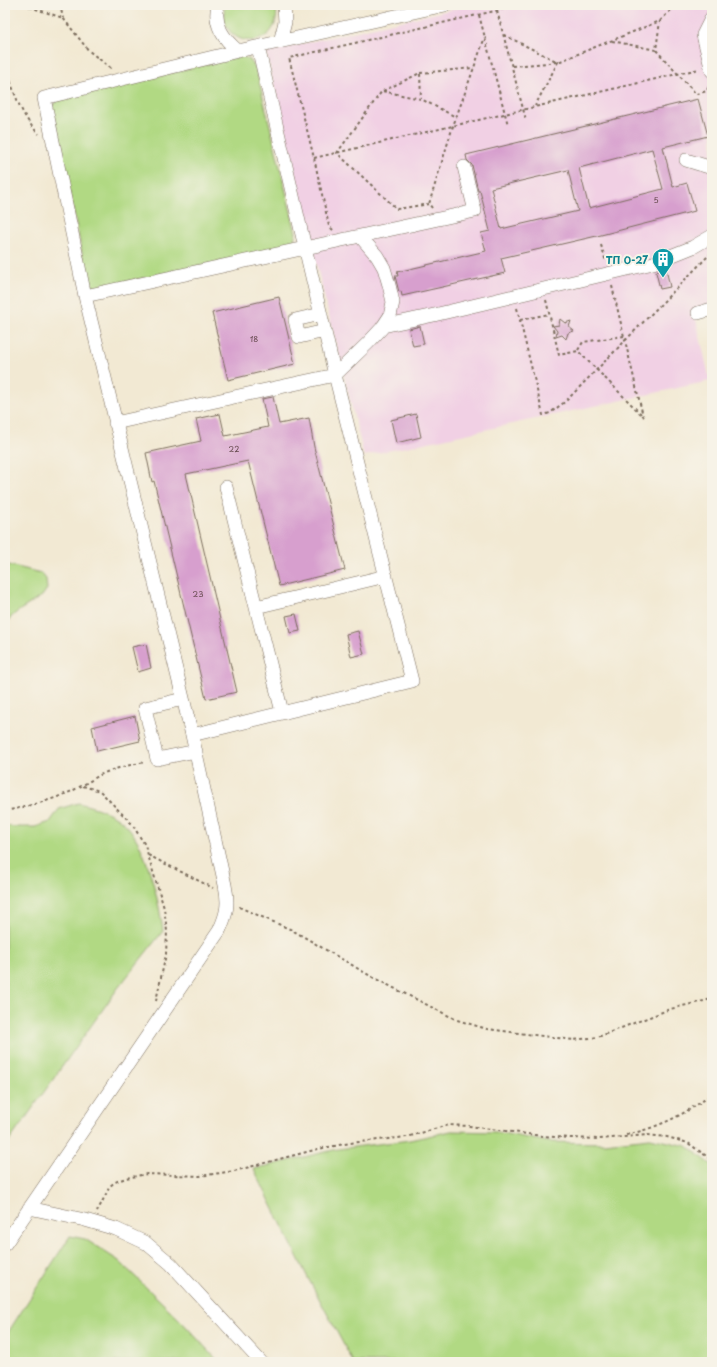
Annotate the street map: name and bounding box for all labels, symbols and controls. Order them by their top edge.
house number: 5 [653,194,659,206]
building icon: ТП 0-27 [650,246,676,279]
place label: ТП 0-27 [606,252,648,267]
house number: 18 [250,333,258,345]
house number: 22 [229,443,239,455]
house number: 23 [193,588,203,600]

